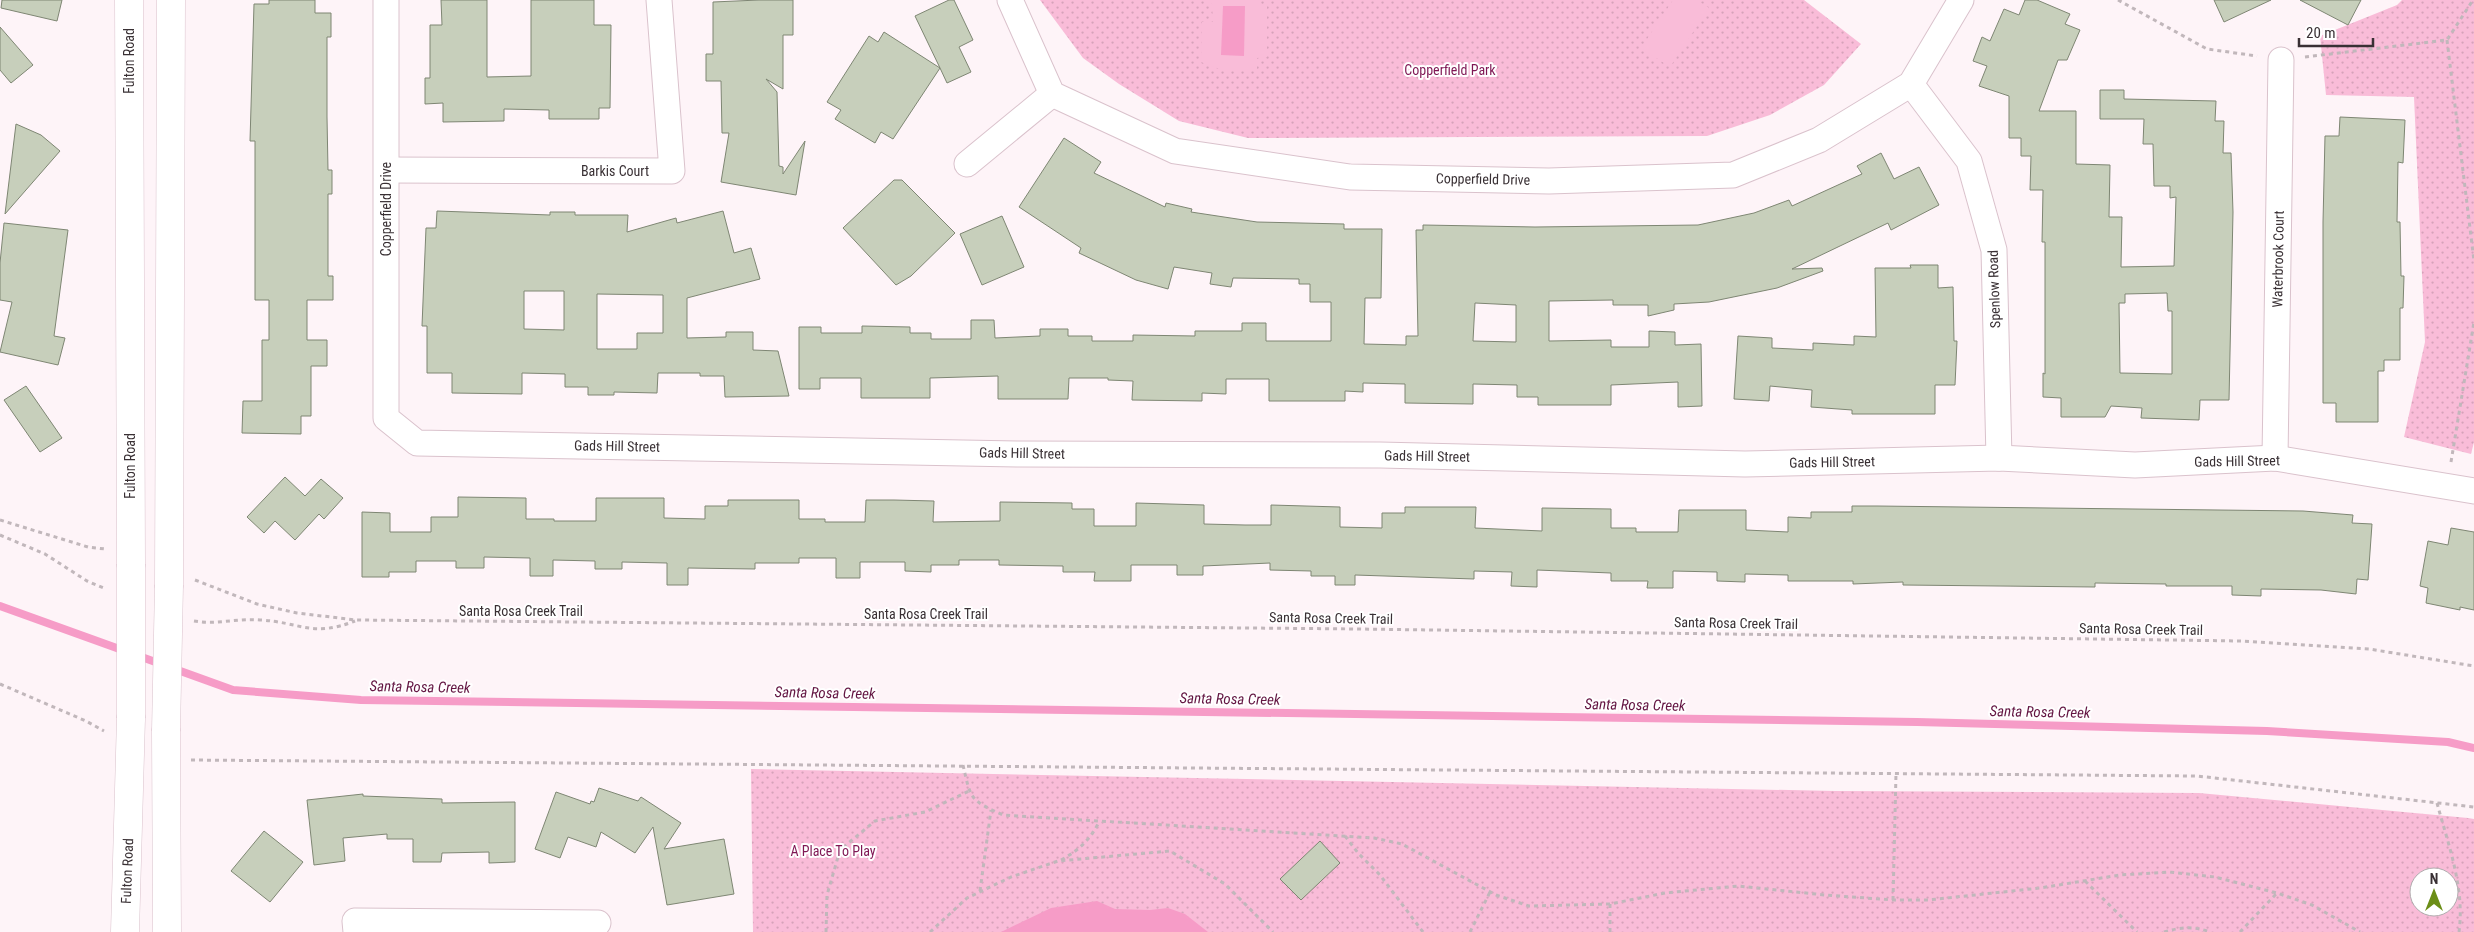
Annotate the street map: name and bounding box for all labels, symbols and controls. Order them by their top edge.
scale bar [2299,15,2373,47]
text: 20 m [2306,24,2336,42]
street label: Fulton Road [121,28,137,94]
park label: Copperfield Park [1404,62,1496,78]
street label: Copperfield Drive [378,161,394,256]
street label: Barkis Court [581,163,649,179]
street label: Copperfield Drive [1436,170,1531,188]
street label: Waterbrook Court [2269,210,2287,308]
street label: Spenlow Road [1985,250,2003,328]
street label: Fulton Road [122,433,138,499]
street label: Gads Hill Street [574,437,660,455]
street label: Gads Hill Street [979,444,1065,462]
street label: Gads Hill Street [1384,447,1470,465]
street label: Gads Hill Street [2194,452,2280,470]
street label: Gads Hill Street [1789,453,1875,471]
street label: Santa Rosa Creek Trail [459,603,583,619]
street label: Santa Rosa Creek Trail [864,606,988,622]
street label: Santa Rosa Creek Trail [1269,609,1393,627]
street label: Santa Rosa Creek Trail [1674,614,1798,632]
street label: Santa Rosa Creek Trail [2079,620,2203,638]
water label: Santa Rosa Creek [369,677,471,697]
water label: Santa Rosa Creek [774,683,876,703]
water label: Santa Rosa Creek [1179,689,1281,709]
water label: Santa Rosa Creek [1584,695,1686,715]
water label: Santa Rosa Creek [1989,702,2091,722]
street label: Fulton Road [118,838,136,904]
park label: A Place To Play [790,843,876,859]
north arrow [2409,867,2459,917]
text: N [2430,871,2438,887]

